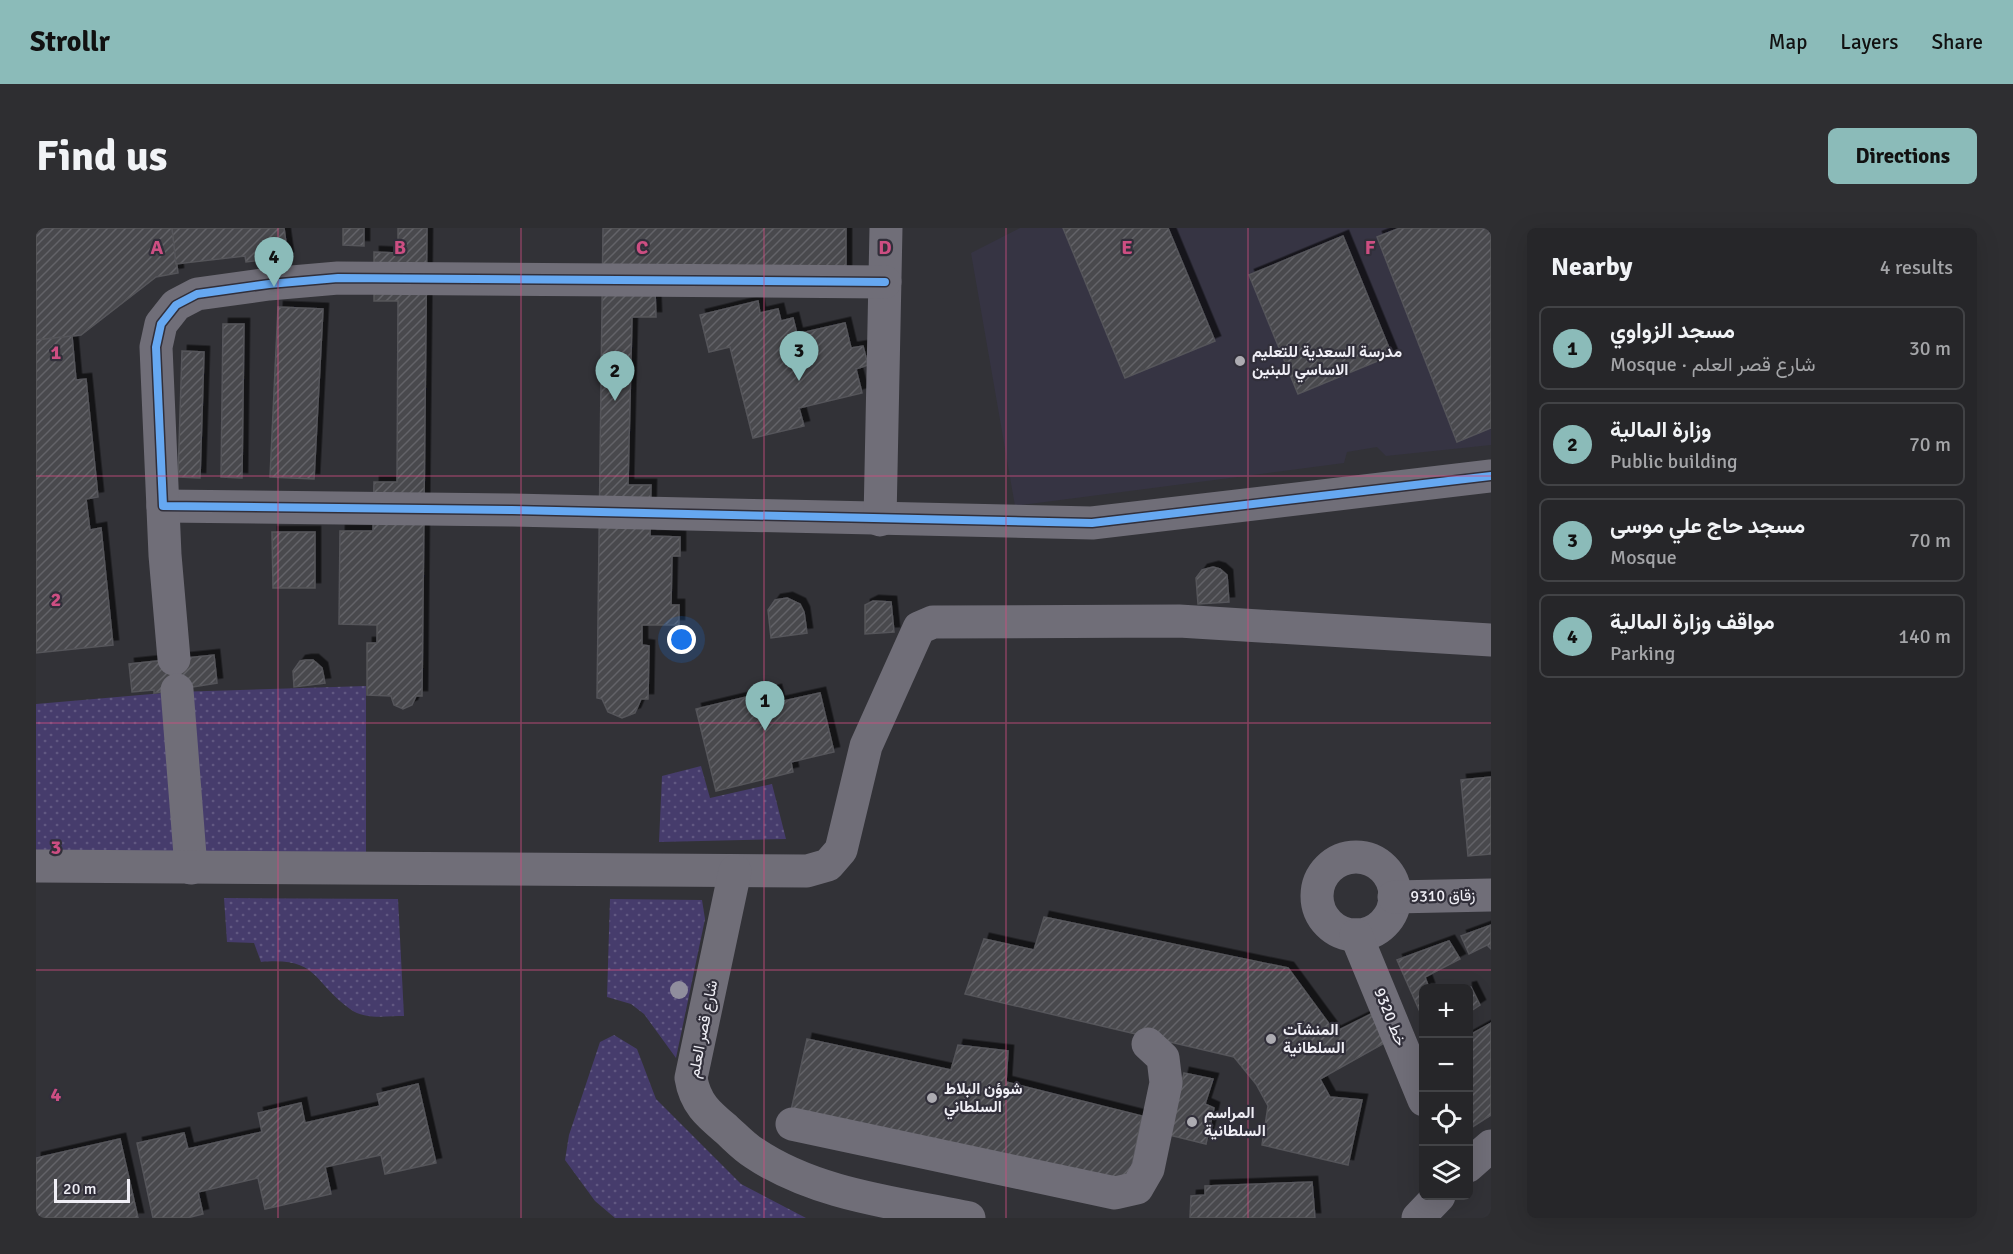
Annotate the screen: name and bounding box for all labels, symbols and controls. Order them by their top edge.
text: Strollr [30,25,110,59]
text: Map [1769,29,1807,55]
text: Layers [1840,29,1898,55]
text: Share [1931,29,1983,55]
button: Directions [1828,128,1977,184]
text: Find us [36,131,167,182]
text: A [151,235,164,260]
text: B [394,235,406,260]
text: C [636,235,648,260]
text: D [878,235,892,260]
text: E [1121,235,1133,260]
text: F [1365,235,1376,260]
pin: 4 [254,238,294,287]
text: Nearby [1551,251,1632,283]
text: 4 results [1880,255,1953,280]
text: مسجد الزواوي [1610,317,1735,344]
pin: 3 [780,332,819,381]
text: 1 [1567,336,1578,361]
text: 30 m [1909,336,1951,361]
text: 1 [51,340,62,365]
place label: مدرسة السعدية للتعليم الاساسي للبنين [1252,342,1402,383]
pin: 2 [596,352,634,401]
text: Mosque · شارع قصر العلم [1610,352,1816,377]
marker: مدرسة السعدية للتعليم الاساسي للبنين [1233,354,1247,368]
text: وزارة المالية [1610,416,1711,443]
text: 2 [1567,432,1578,457]
text: 70 m [1909,432,1951,457]
text: Public building [1610,449,1738,474]
text: مسجد حاج علي موسى [1610,512,1805,539]
text: 3 [1567,528,1578,553]
text: 70 m [1909,528,1951,553]
text: Mosque [1610,545,1677,570]
text: 2 [51,587,61,612]
text: َمواقف وزارة المالية [1610,608,1775,635]
text: 4 [1567,624,1578,649]
text: 140 m [1898,624,1951,649]
your location [667,625,696,654]
text: Parking [1610,641,1675,666]
pin: 1 [746,682,784,731]
text: 3 [51,835,61,860]
street label: زقاق 9310 [1410,885,1476,907]
street label: شارع قصر العلم [684,978,723,1080]
map controls [1419,984,1473,1200]
button: + [1419,984,1473,1038]
street label: 9320 خط [1369,985,1411,1049]
place label: المنشآت السلطانية [1283,1020,1345,1058]
marker: المنشآت السلطانية [1264,1032,1278,1046]
button: − [1419,1038,1473,1092]
place label: شوؤن البلاط السلطاني [944,1079,1023,1120]
text: 4 [51,1082,62,1107]
marker: شوؤن البلاط السلطاني [925,1091,939,1105]
button: locate [1419,1092,1473,1146]
place label: المراسم السلطانية [1204,1103,1266,1141]
marker: المراسم السلطانية [1185,1115,1199,1129]
button: layers [1419,1146,1473,1200]
scale bar [54,1176,130,1204]
text: 20 m [63,1179,97,1199]

